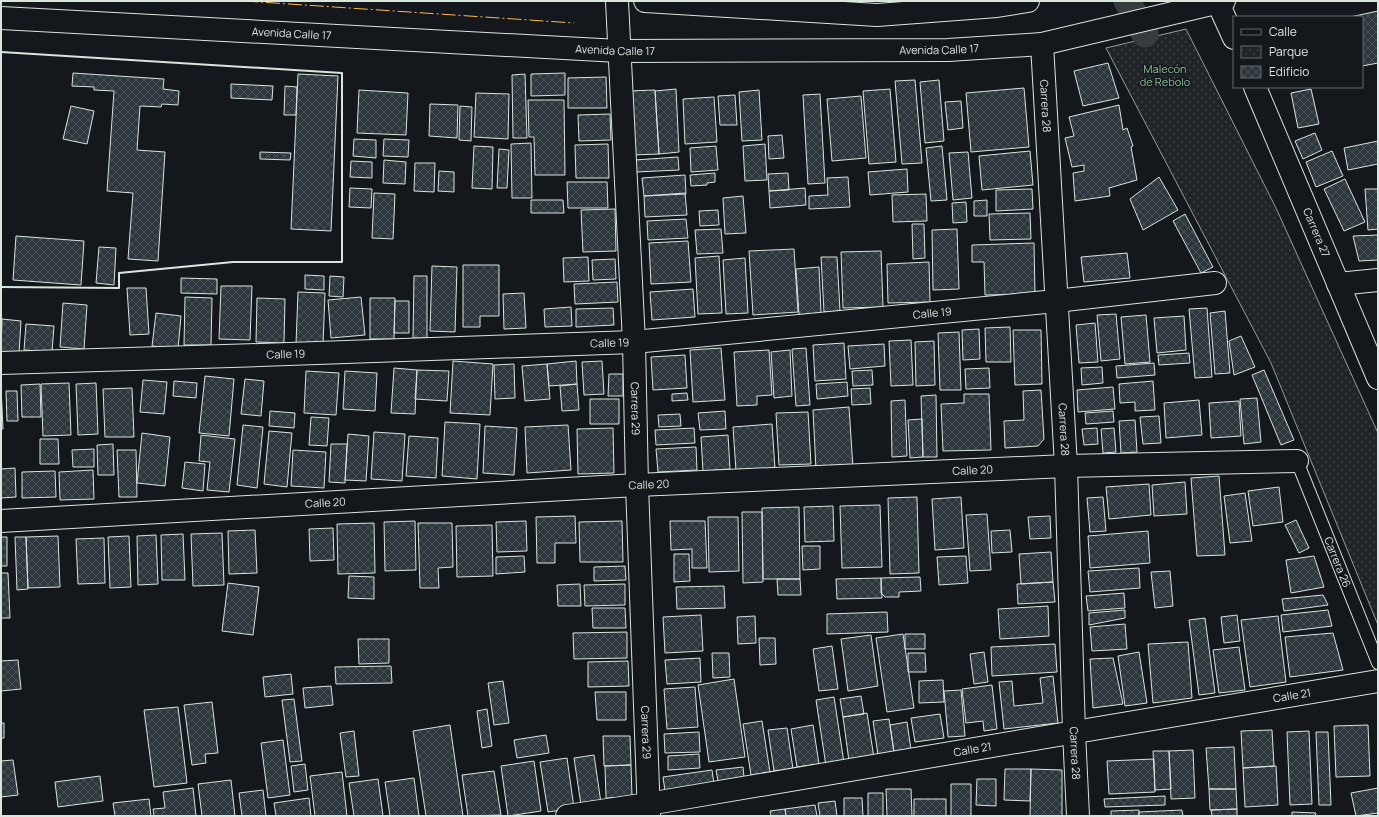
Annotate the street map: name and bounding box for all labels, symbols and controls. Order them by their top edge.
legend [1233,16,1363,88]
street label: Avenida Calle 17 [251,23,332,43]
text: Calle [1269,23,1297,40]
street label: Avenida Calle 17 [899,40,979,57]
street label: Avenida Calle 17 [575,41,655,58]
text: Parque [1269,43,1308,60]
park label: Malecón de Rebolo [1140,61,1191,89]
text: Edificio [1269,63,1309,80]
street label: Carrera 28 [1037,79,1055,133]
street label: Carrera 27 [1300,205,1334,259]
street label: Calle 19 [912,303,952,322]
street label: Calle 19 [590,334,630,351]
street label: Calle 19 [266,345,306,362]
street label: Carrera 29 [628,382,644,436]
street label: Carrera 28 [1055,402,1073,456]
street label: Calle 20 [952,461,993,478]
street label: Calle 20 [628,476,670,492]
street label: Calle 20 [305,493,346,511]
street label: Carrera 26 [1321,534,1355,590]
street label: Calle 21 [1272,684,1312,706]
street label: Carrera 29 [638,705,655,760]
street label: Carrera 28 [1067,726,1084,780]
street label: Calle 21 [952,738,993,759]

